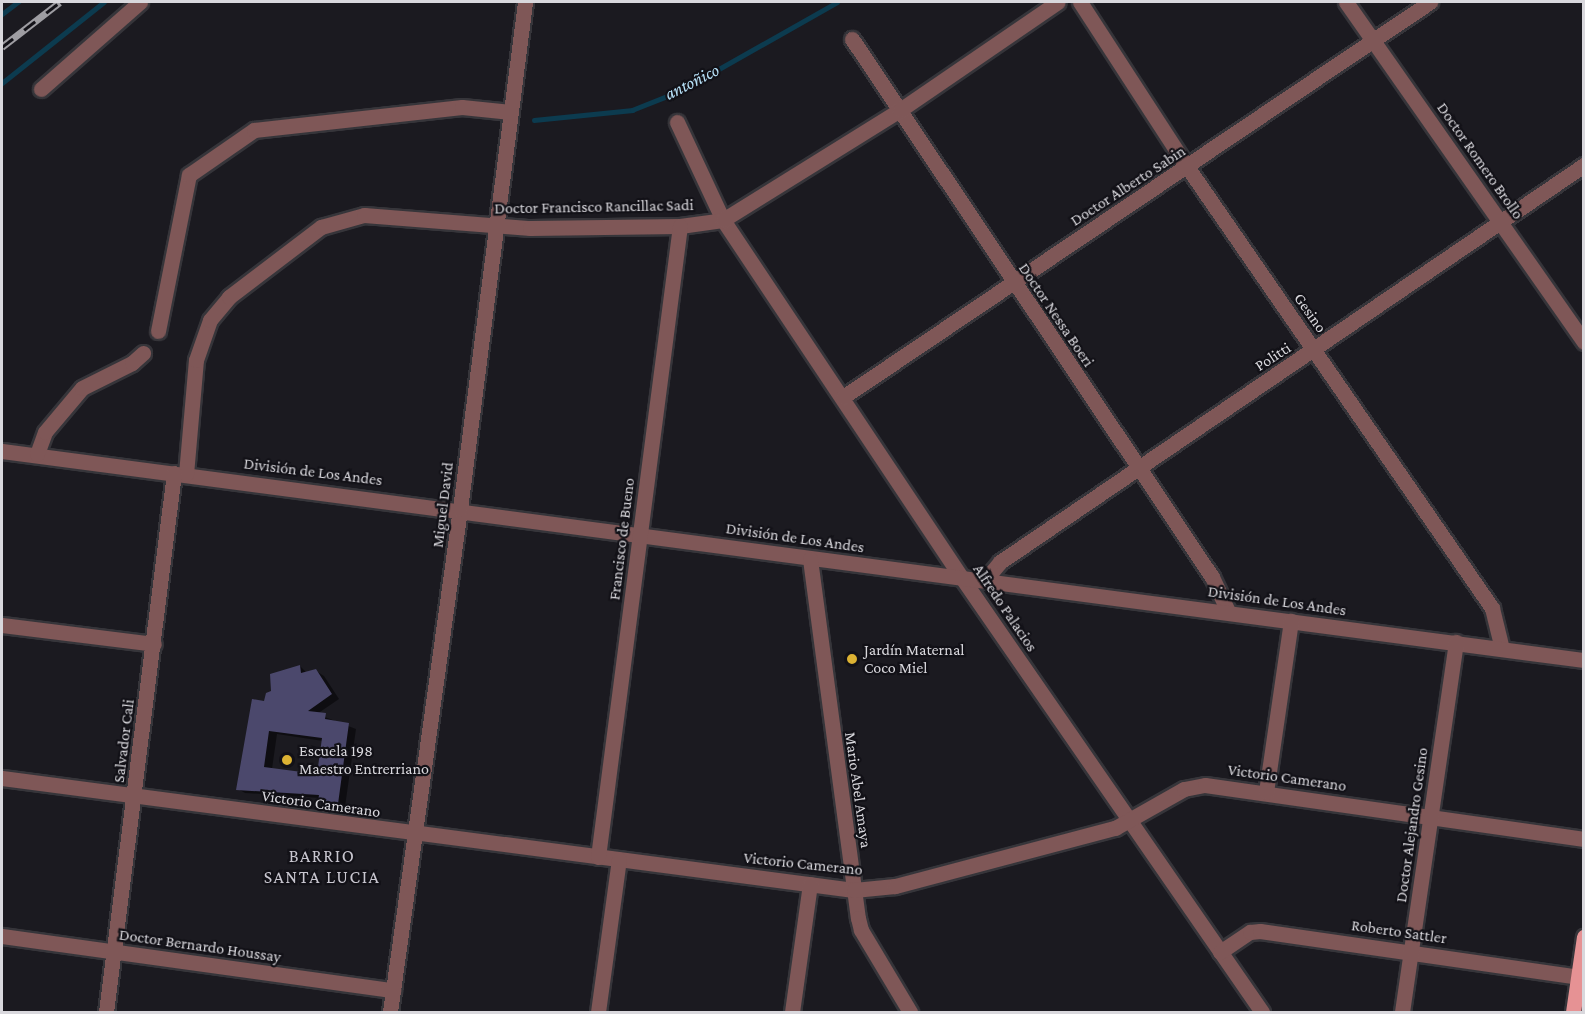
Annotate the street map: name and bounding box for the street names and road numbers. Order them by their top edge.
street label: Doctor Romero Brollo [1433,99,1527,223]
street label: Doctor Alberto Sabin [1067,142,1189,230]
street label: Doctor Francisco Rancillac Sadi [494,196,694,218]
street label: Doctor Nessa Boeri [1014,259,1098,371]
street label: Gesino [1289,289,1331,337]
street label: Politti [1251,338,1295,376]
street label: División de Los Andes [243,454,383,490]
street label: Miguel David [428,461,458,549]
street label: Francisco de Bueno [605,477,639,601]
street label: División de Los Andes [725,519,865,557]
street label: Alfredo Palacios [969,561,1041,655]
street label: División de Los Andes [1207,582,1347,620]
street label: Salvador Cali [109,698,139,784]
street label: Mario Abel Amaya [840,731,876,849]
street label: Doctor Alejandro Gesino [1392,746,1432,904]
street label: Victorio Camerano [1226,760,1348,796]
street label: Victorio Camerano [260,786,382,822]
street label: Victorio Camerano [743,848,863,880]
street label: Roberto Sattler [1350,916,1448,948]
street label: Doctor Bernardo Houssay [118,925,282,967]

